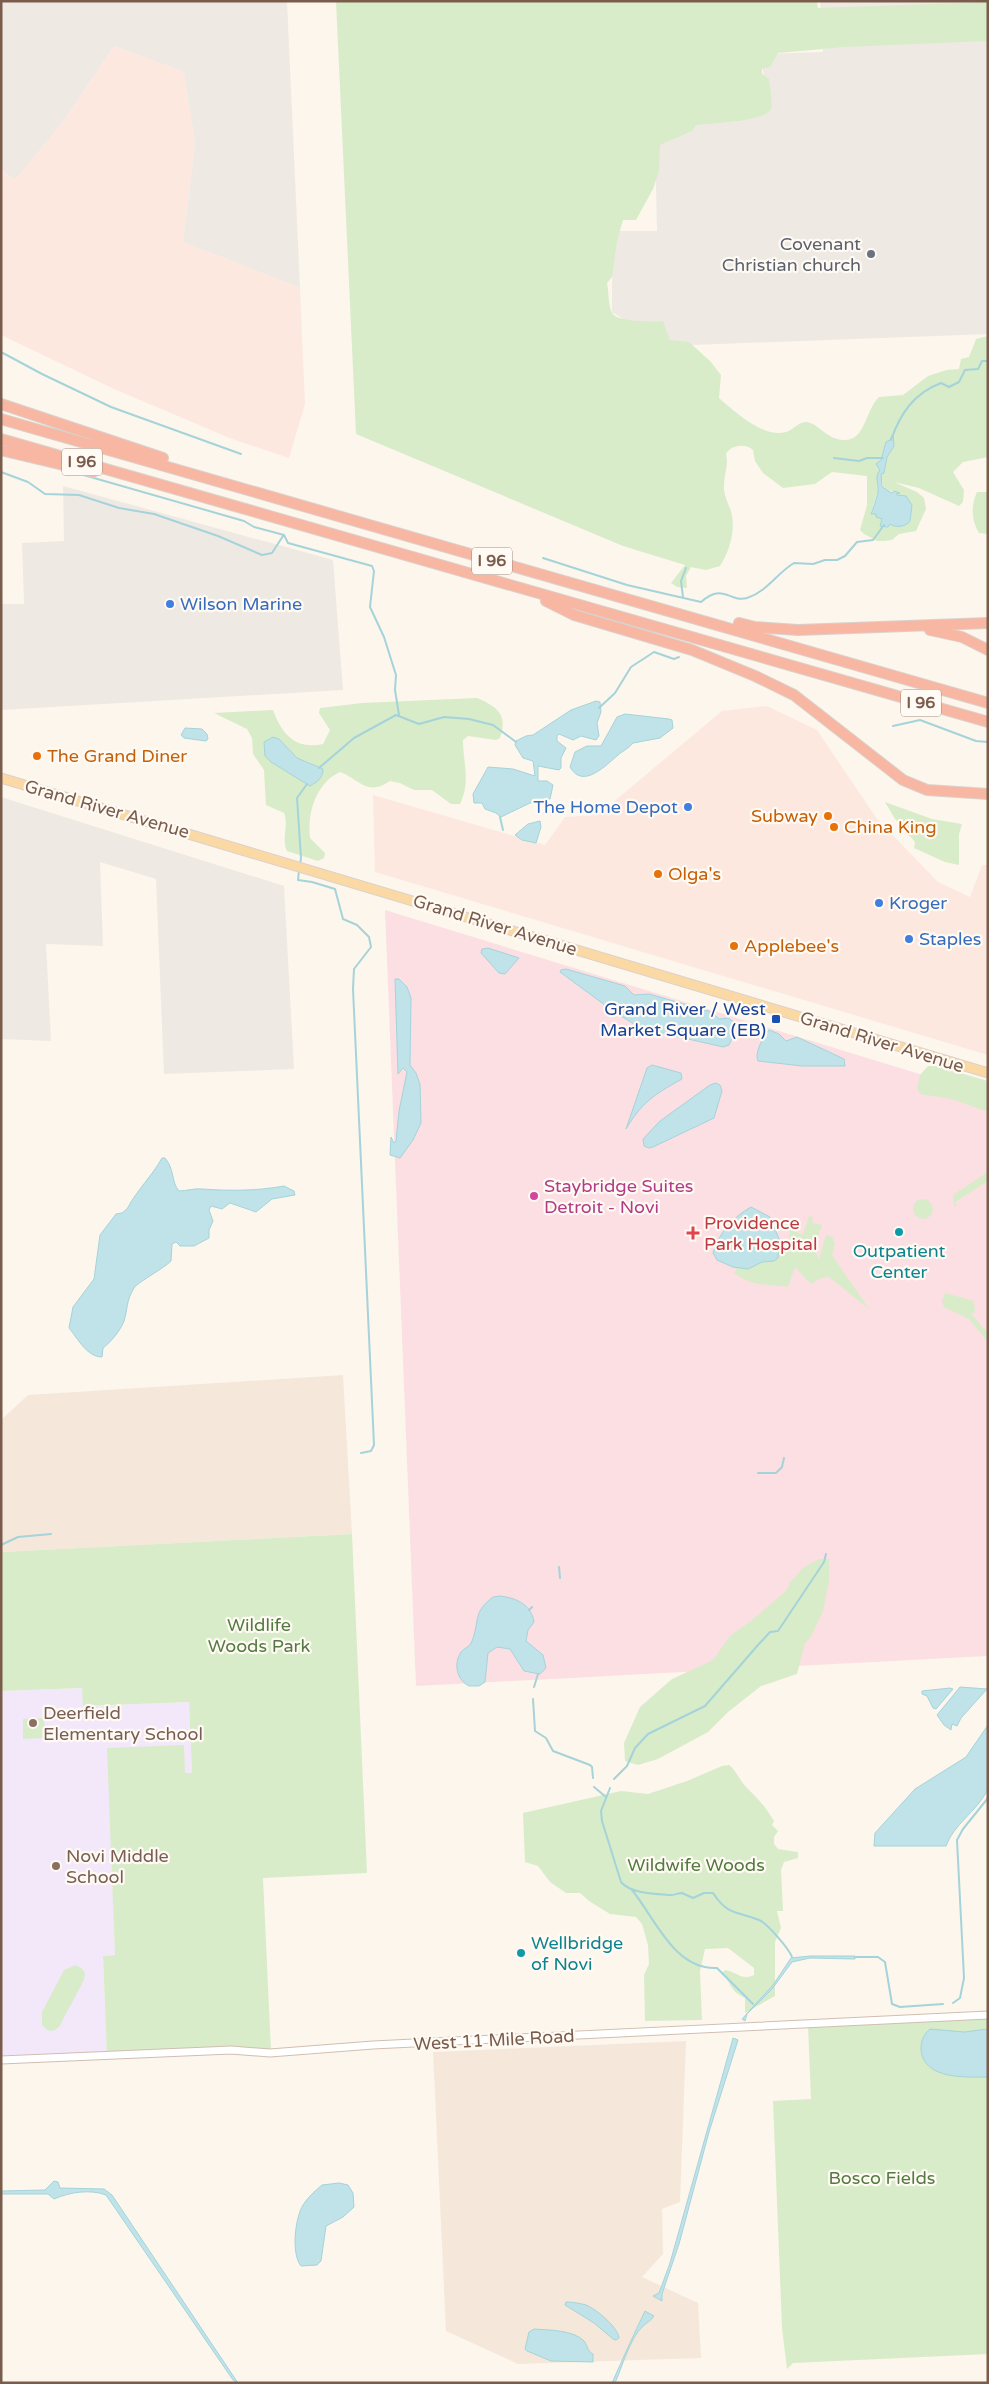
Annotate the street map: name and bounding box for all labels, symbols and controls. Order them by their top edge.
place label: Covenant Christian church [722,233,861,276]
marker: Covenant Christian church [865,248,877,260]
road number: I 96 [62,448,102,476]
road number: I 96 [472,548,512,574]
place label: Wilson Marine [180,593,302,615]
marker: Wilson Marine [164,598,176,610]
road number: I 96 [901,690,941,716]
place label: The Grand Diner [47,745,187,767]
marker: The Grand Diner [31,750,43,762]
street label: Grand River Avenue [22,775,192,843]
place label: The Home Depot [533,796,678,818]
marker: The Home Depot [682,801,694,813]
place label: Subway [751,805,818,827]
marker: Subway [822,810,834,822]
place label: China King [844,816,937,838]
marker: China King [828,821,840,833]
place label: Olga's [668,863,721,885]
marker: Olga's [652,868,664,880]
street label: Grand River Avenue [410,890,580,960]
place label: Kroger [889,892,947,914]
marker: Kroger [873,897,885,909]
place label: Staples [919,928,981,950]
marker: Staples [903,933,915,945]
place label: Applebee's [744,935,839,957]
marker: Applebee's [728,940,740,952]
place label: Grand River / West Market Square (EB) [600,998,766,1041]
street label: Grand River Avenue [797,1007,967,1077]
marker: Grand River / West Market Square (EB) [770,1013,782,1025]
place label: Staybridge Suites Detroit - Novi [544,1175,693,1218]
marker: Staybridge Suites Detroit - Novi [528,1190,540,1202]
place label: Providence Park Hospital [704,1212,817,1255]
marker: Providence Park Hospital [686,1226,700,1240]
marker: Outpatient Center [893,1226,905,1238]
place label: Outpatient Center [853,1240,945,1283]
park label: Wildlife Woods Park [208,1614,310,1657]
place label: Deerfield Elementary School [43,1702,203,1745]
marker: Deerfield Elementary School [27,1717,39,1729]
place label: Novi Middle School [66,1845,169,1888]
park label: Wildwife Woods [627,1854,765,1876]
marker: Novi Middle School [50,1860,62,1872]
place label: Wellbridge of Novi [531,1932,623,1975]
marker: Wellbridge of Novi [515,1947,527,1959]
street label: West 11 Mile Road [413,2025,575,2055]
park label: Bosco Fields [828,2167,936,2189]

